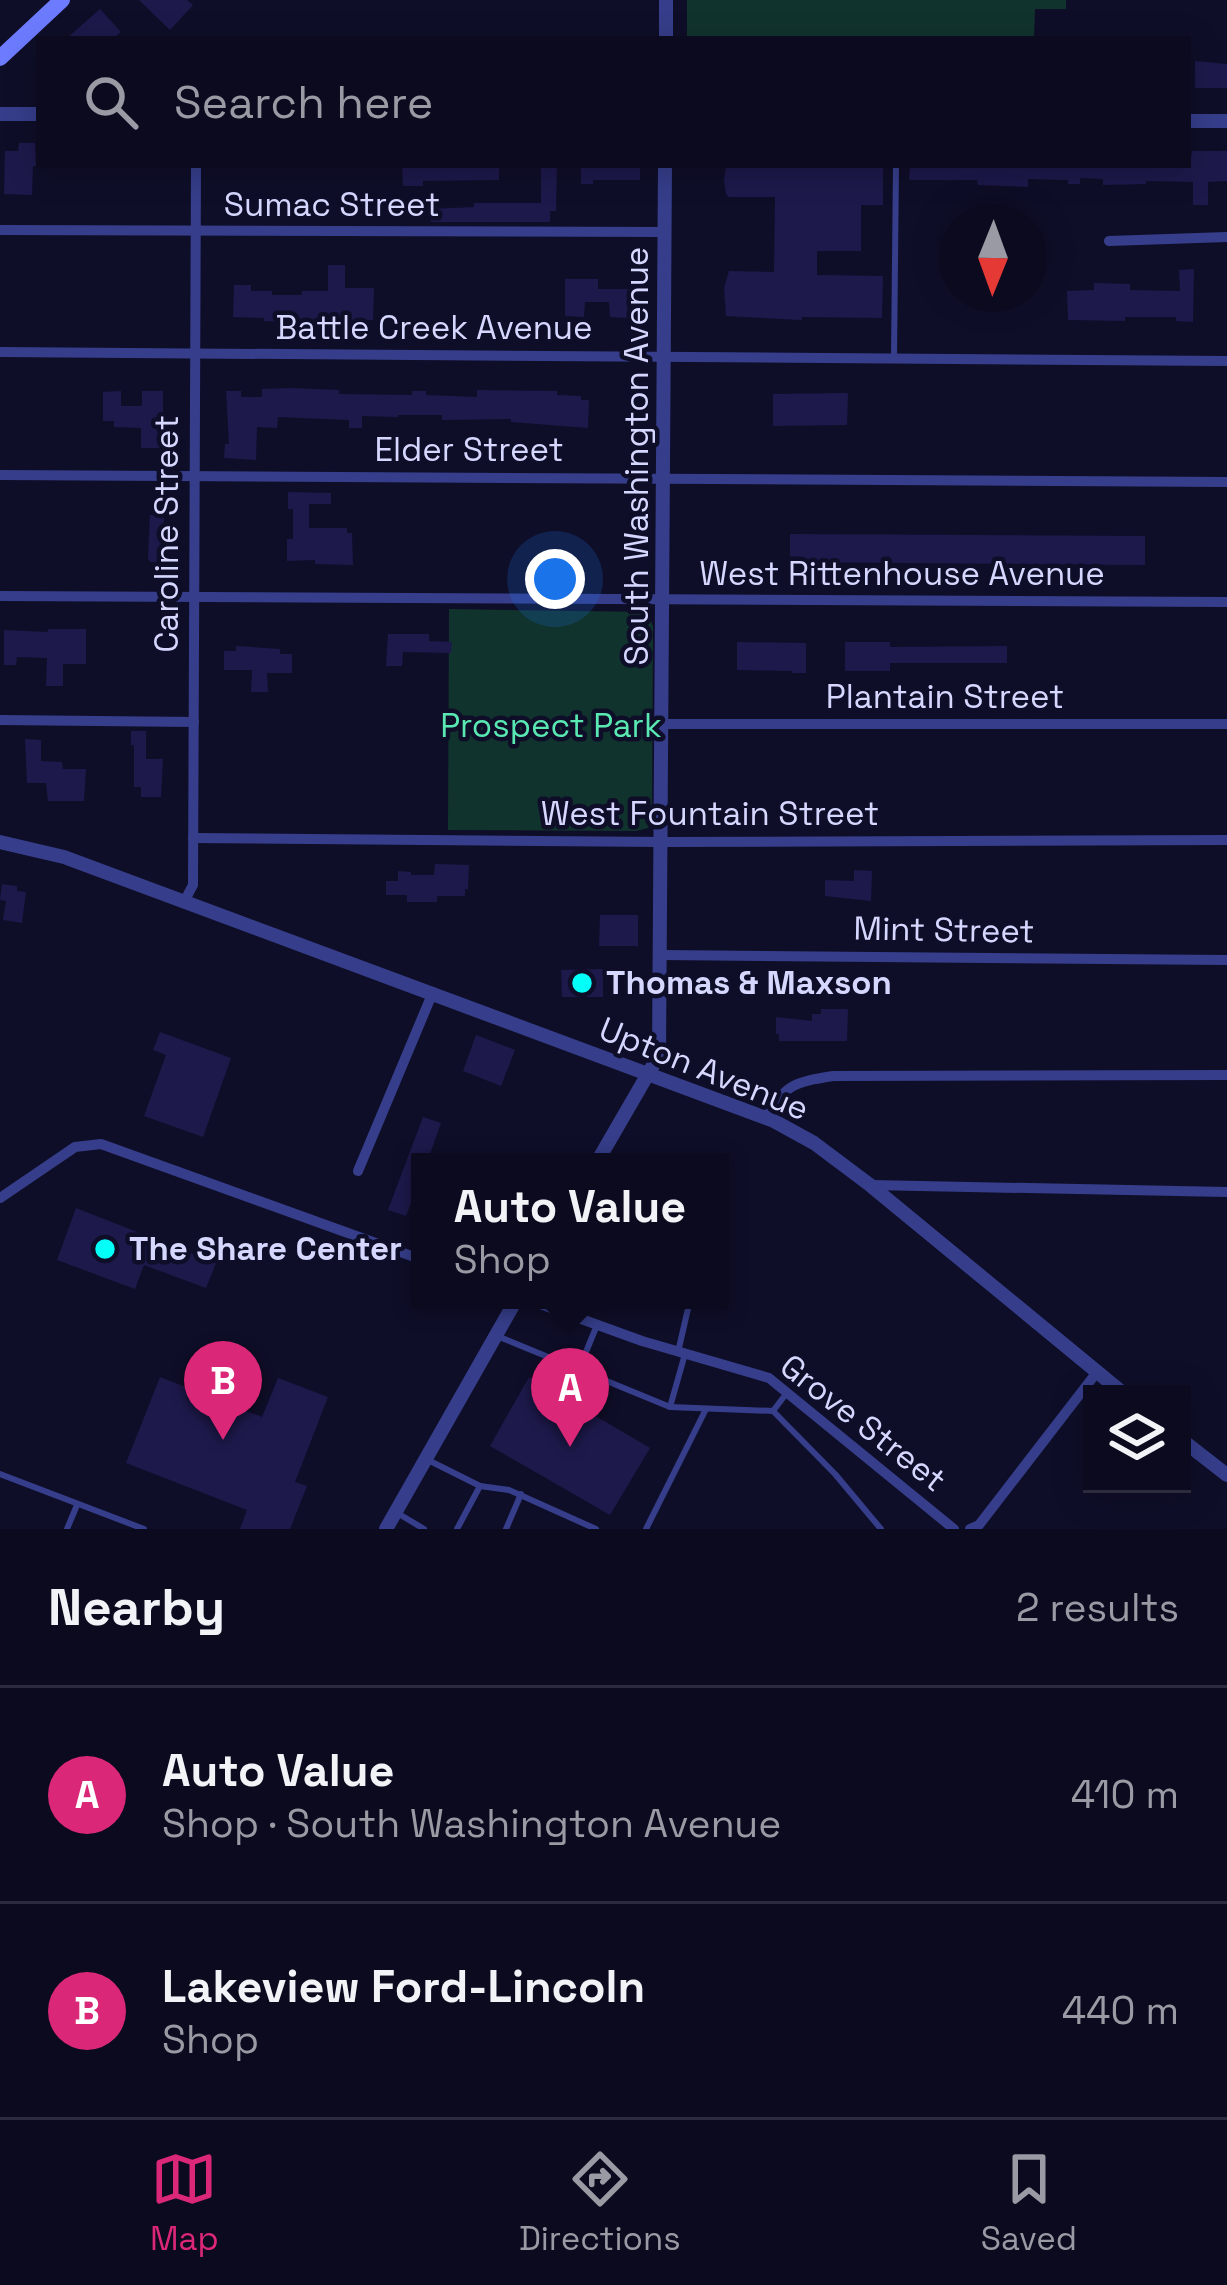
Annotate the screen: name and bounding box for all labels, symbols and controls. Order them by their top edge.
search box [36,36,1191,168]
icon: search [78,69,144,135]
text: Search here [174,74,433,131]
street label: Sumac Street [224,184,440,226]
north arrow [939,204,1047,312]
street label: South Washington Avenue [616,247,658,665]
street label: Battle Creek Avenue [275,307,593,349]
street label: Caroline Street [146,415,188,653]
street label: Elder Street [374,429,564,471]
your location [525,549,585,609]
street label: West Rittenhouse Avenue [699,553,1105,595]
street label: Plantain Street [826,676,1064,718]
park label: Prospect Park [440,705,662,747]
street label: West Fountain Street [541,793,879,835]
street label: Mint Street [853,907,1035,953]
place label: Thomas & Maxson [606,962,892,1004]
marker: Thomas & Maxson [569,970,595,996]
street label: Upton Avenue [593,1008,815,1130]
popup [411,1153,729,1309]
text: Auto Value [454,1178,686,1235]
place label: The Share Center [129,1228,402,1270]
text: Shop [454,1235,551,1284]
marker: The Share Center [92,1236,118,1262]
pin: B [184,1341,262,1440]
street label: Grove Street [772,1345,954,1501]
pin: A [531,1348,609,1447]
map controls [1083,1385,1191,1493]
button: layers [1083,1385,1191,1493]
text: Nearby [48,1575,225,1640]
text: 2 results [1016,1583,1179,1632]
text: Auto Value [162,1742,395,1799]
text: A [75,1770,99,1819]
text: 410 m [1071,1770,1179,1819]
text: Shop · South Washington Avenue [162,1799,781,1848]
text: Lakeview Ford-Lincoln [162,1958,645,2015]
text: B [74,1986,100,2035]
text: 440 m [1062,1986,1179,2035]
text: Shop [162,2015,259,2064]
tab: Map [150,2146,219,2260]
tab: Directions [519,2146,681,2260]
tab: Saved [981,2146,1077,2260]

